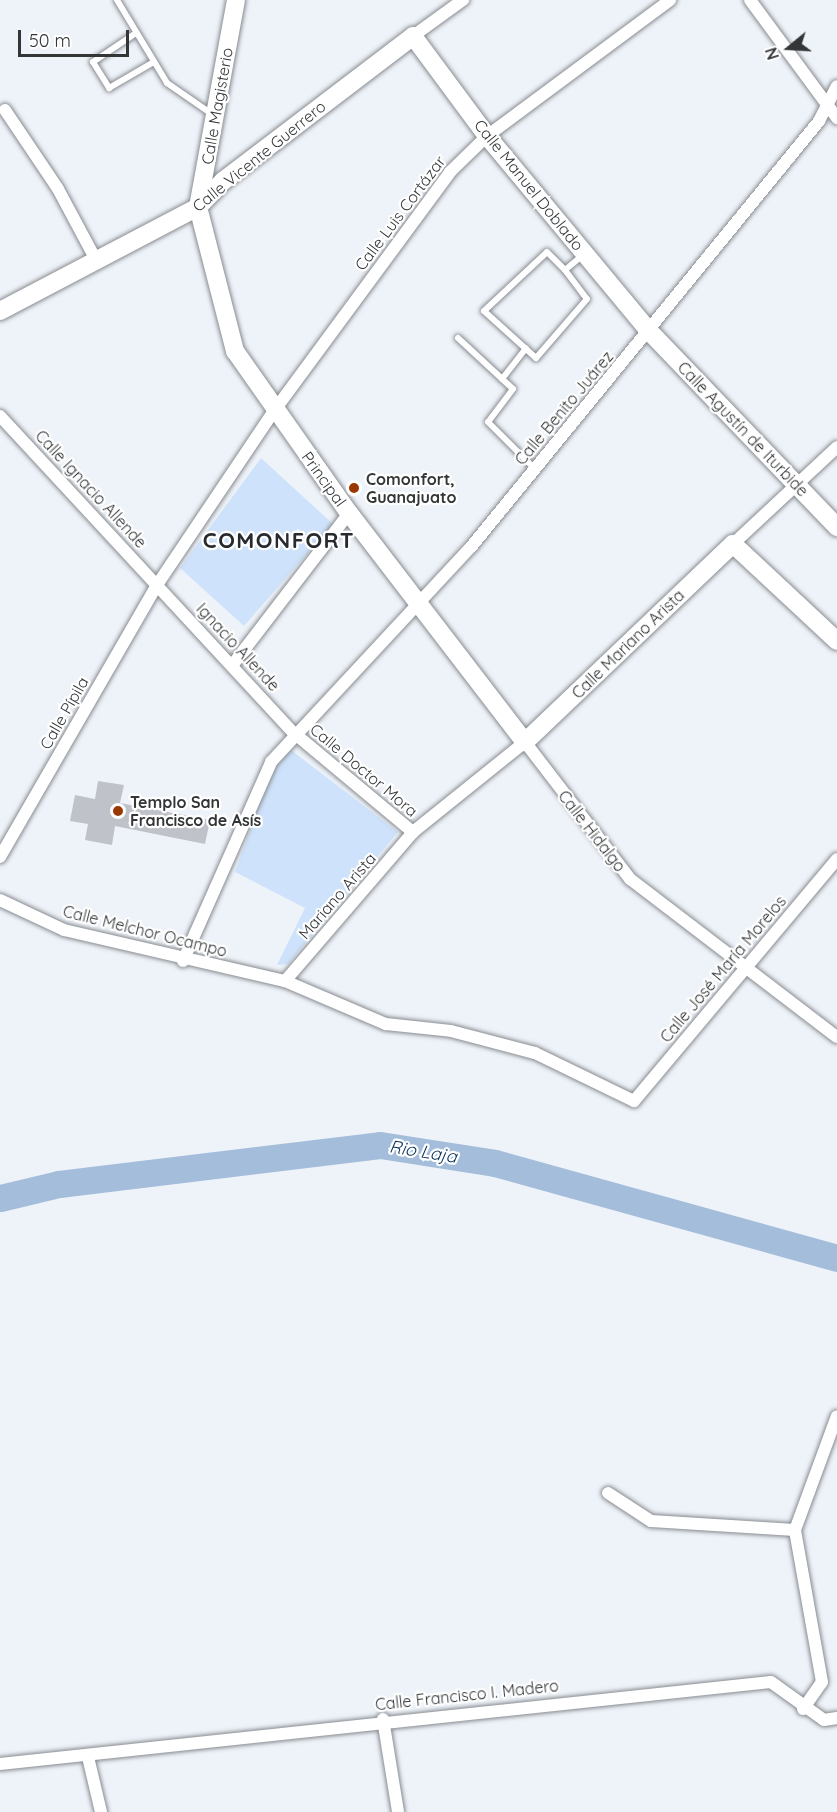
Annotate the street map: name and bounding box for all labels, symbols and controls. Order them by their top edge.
scale bar [21,18,132,56]
north arrow [759,18,819,78]
text: 50 m [29,29,71,52]
text: N [761,45,783,62]
street label: Calle Magisterio [197,46,237,166]
street label: Calle Vicente Guerrero [188,96,330,216]
street label: Calle Manuel Doblado [470,116,588,254]
street label: Calle Luis Cortázar [351,152,449,274]
street label: Calle Benito Juárez [511,347,617,469]
street label: Calle Agustín de Iturbide [674,358,812,500]
street label: Calle Ignacio Allende [31,426,151,552]
street label: Principal [298,448,350,510]
place label: Comonfort, Guanajuato [366,469,456,507]
marker: Comonfort, Guanajuato [347,481,361,495]
district label: COMONFORT [203,528,355,554]
street label: Calle Mariano Arista [568,585,688,703]
street label: Ignacio Allende [192,599,284,695]
street label: Calle Pípila [36,673,92,753]
street label: Calle Doctor Mora [306,719,422,821]
street label: Calle Hidalgo [554,787,630,875]
place label: Templo San Francisco de Asís [130,792,261,830]
marker: Templo San Francisco de Asís [111,804,125,818]
street label: Mariano Arista [294,849,380,943]
street label: Calle José María Morelos [656,892,790,1046]
street label: Calle Melchor Ocampo [61,901,229,961]
water label: Rio Laja [388,1136,458,1168]
street label: Calle Francisco I. Madero [374,1676,560,1714]

